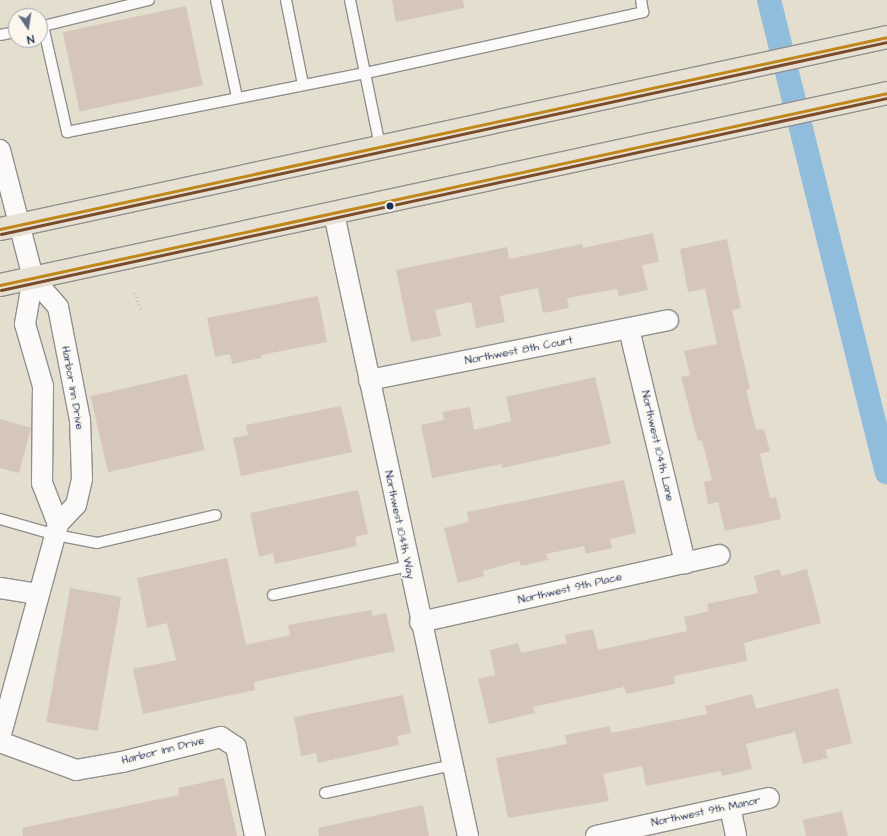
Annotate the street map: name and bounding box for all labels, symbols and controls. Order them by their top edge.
north arrow [8,8,48,48]
text: N [26,31,36,47]
unlabelled marker [385,201,395,211]
street label: Northwest 8th Court [464,334,574,368]
street label: Harbor Inn Drive [58,345,86,431]
street label: Northwest 104th Lane [638,389,676,503]
street label: Northwest 104th Way [381,470,417,580]
street label: Northwest 9th Place [517,571,623,607]
street label: Harbor Inn Drive [120,734,206,768]
street label: Northwest 9th Manor [650,794,762,830]

